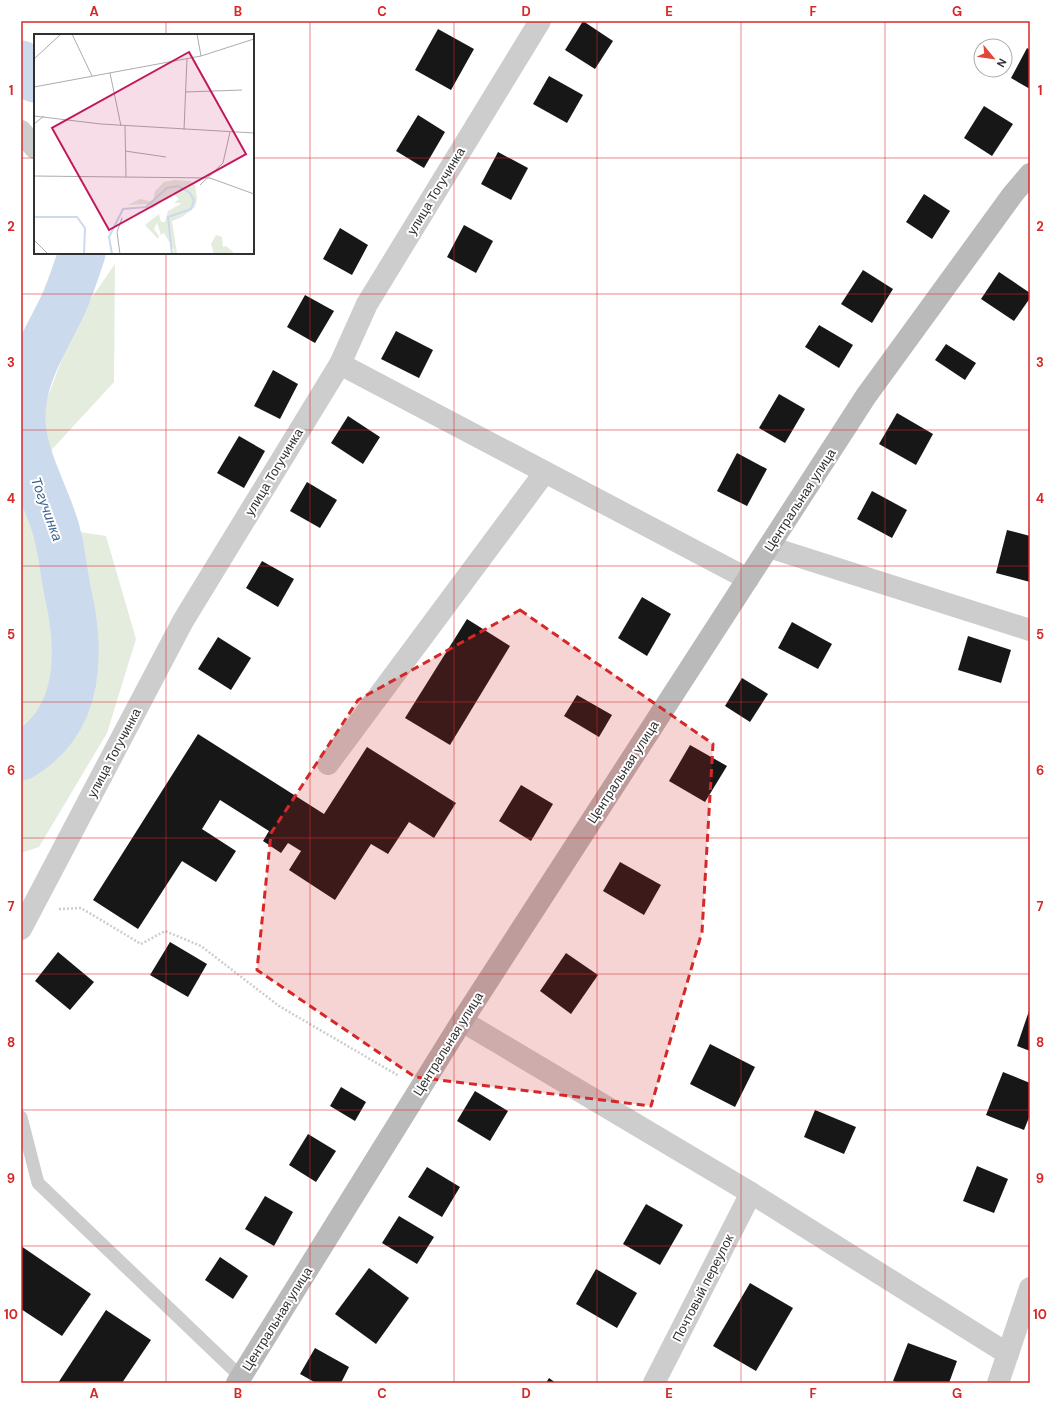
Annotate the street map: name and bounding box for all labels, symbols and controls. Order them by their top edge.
text: A [89,3,99,20]
text: B [234,3,242,20]
text: C [377,3,387,20]
text: D [521,3,531,20]
text: E [665,3,673,20]
text: F [809,3,817,20]
text: G [952,3,962,20]
inset map [34,34,254,254]
north arrow [973,38,1013,78]
text: N [994,56,1010,70]
text: 1 [9,82,13,99]
text: 1 [1038,82,1042,99]
street label: улица Тогучинка [403,144,469,238]
text: 2 [7,218,15,235]
text: 2 [1036,218,1044,235]
text: 3 [7,354,15,371]
text: 3 [1036,354,1044,371]
street label: улица Тогучинка [241,425,307,519]
street label: Центральная улица [760,445,840,555]
water label: Тогучинка [27,474,67,544]
text: 4 [7,490,15,507]
text: 4 [1036,490,1044,507]
text: 5 [7,626,15,643]
text: 5 [1036,626,1044,643]
street label: улица Тогучинка [83,705,145,801]
street label: Центральная улица [583,717,663,827]
text: 6 [7,762,15,779]
text: 6 [1036,762,1044,779]
text: 7 [8,898,15,915]
text: 7 [1037,898,1044,915]
street label: Центральная улица [409,988,487,1099]
text: 8 [7,1034,15,1051]
text: 8 [1036,1034,1044,1051]
text: 9 [7,1170,15,1187]
text: 9 [1036,1170,1044,1187]
street label: Почтовый переулок [669,1231,738,1345]
street label: Центральная улица [238,1263,316,1374]
text: 10 [4,1306,18,1323]
text: 10 [1033,1306,1047,1323]
text: A [89,1385,99,1402]
text: B [234,1385,242,1402]
text: C [377,1385,387,1402]
text: D [521,1385,531,1402]
text: E [665,1385,673,1402]
text: F [809,1385,817,1402]
text: G [952,1385,962,1402]

